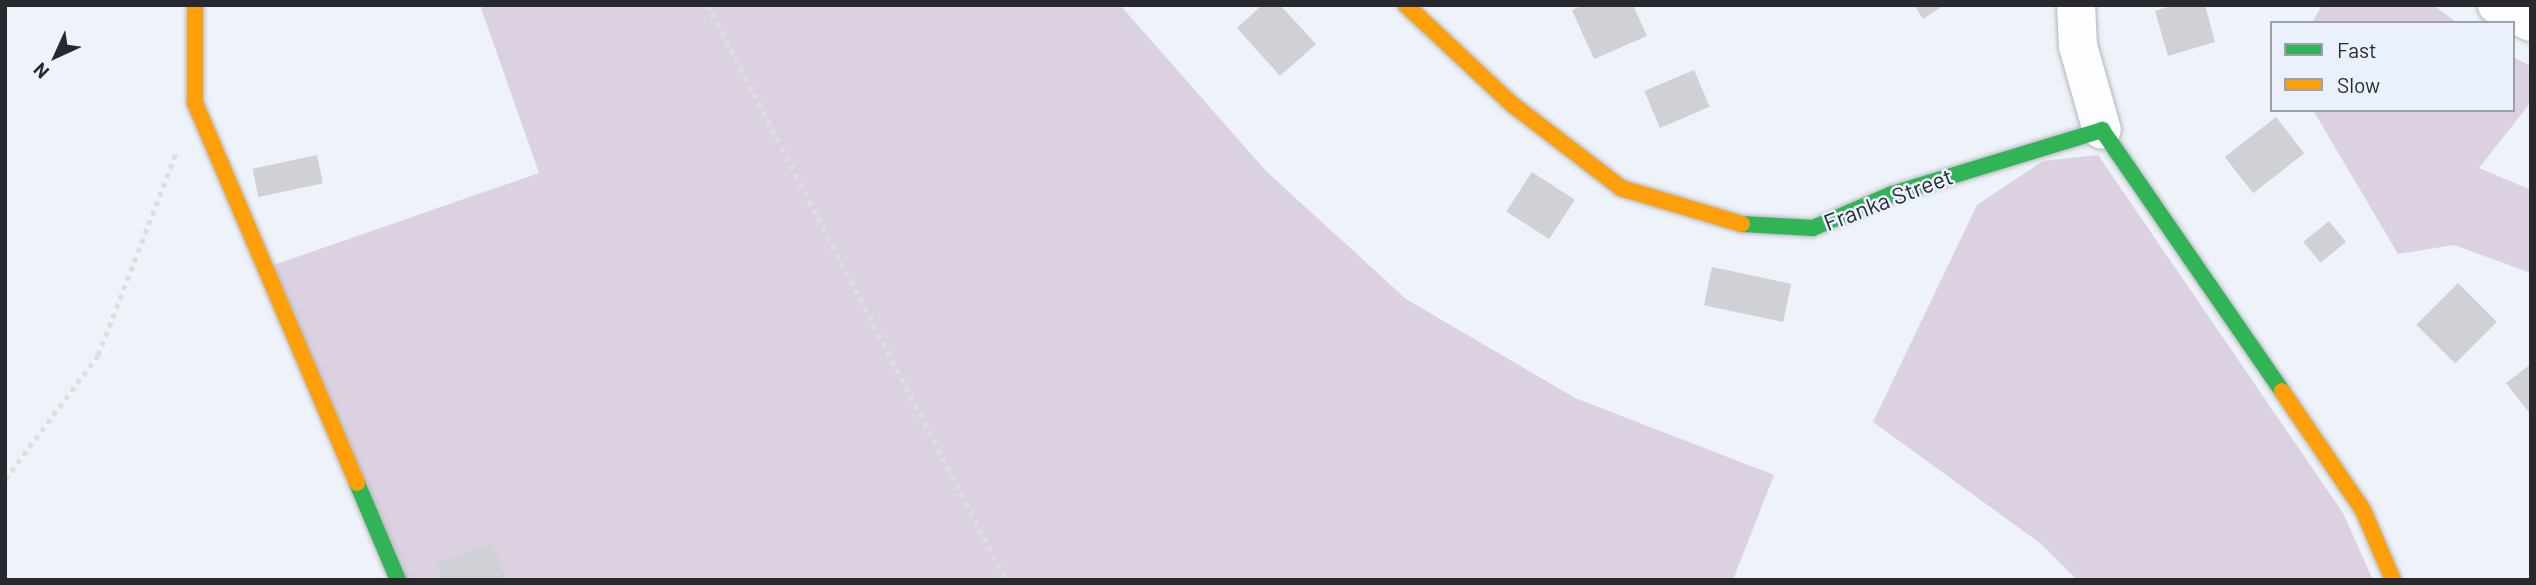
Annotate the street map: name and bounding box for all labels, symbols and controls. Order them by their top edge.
north arrow [21,21,91,91]
legend [2270,21,2515,112]
text: Fast [2337,37,2377,62]
text: N [28,59,53,84]
text: Slow [2337,72,2380,97]
street label: Franka Street [1820,162,1956,236]

